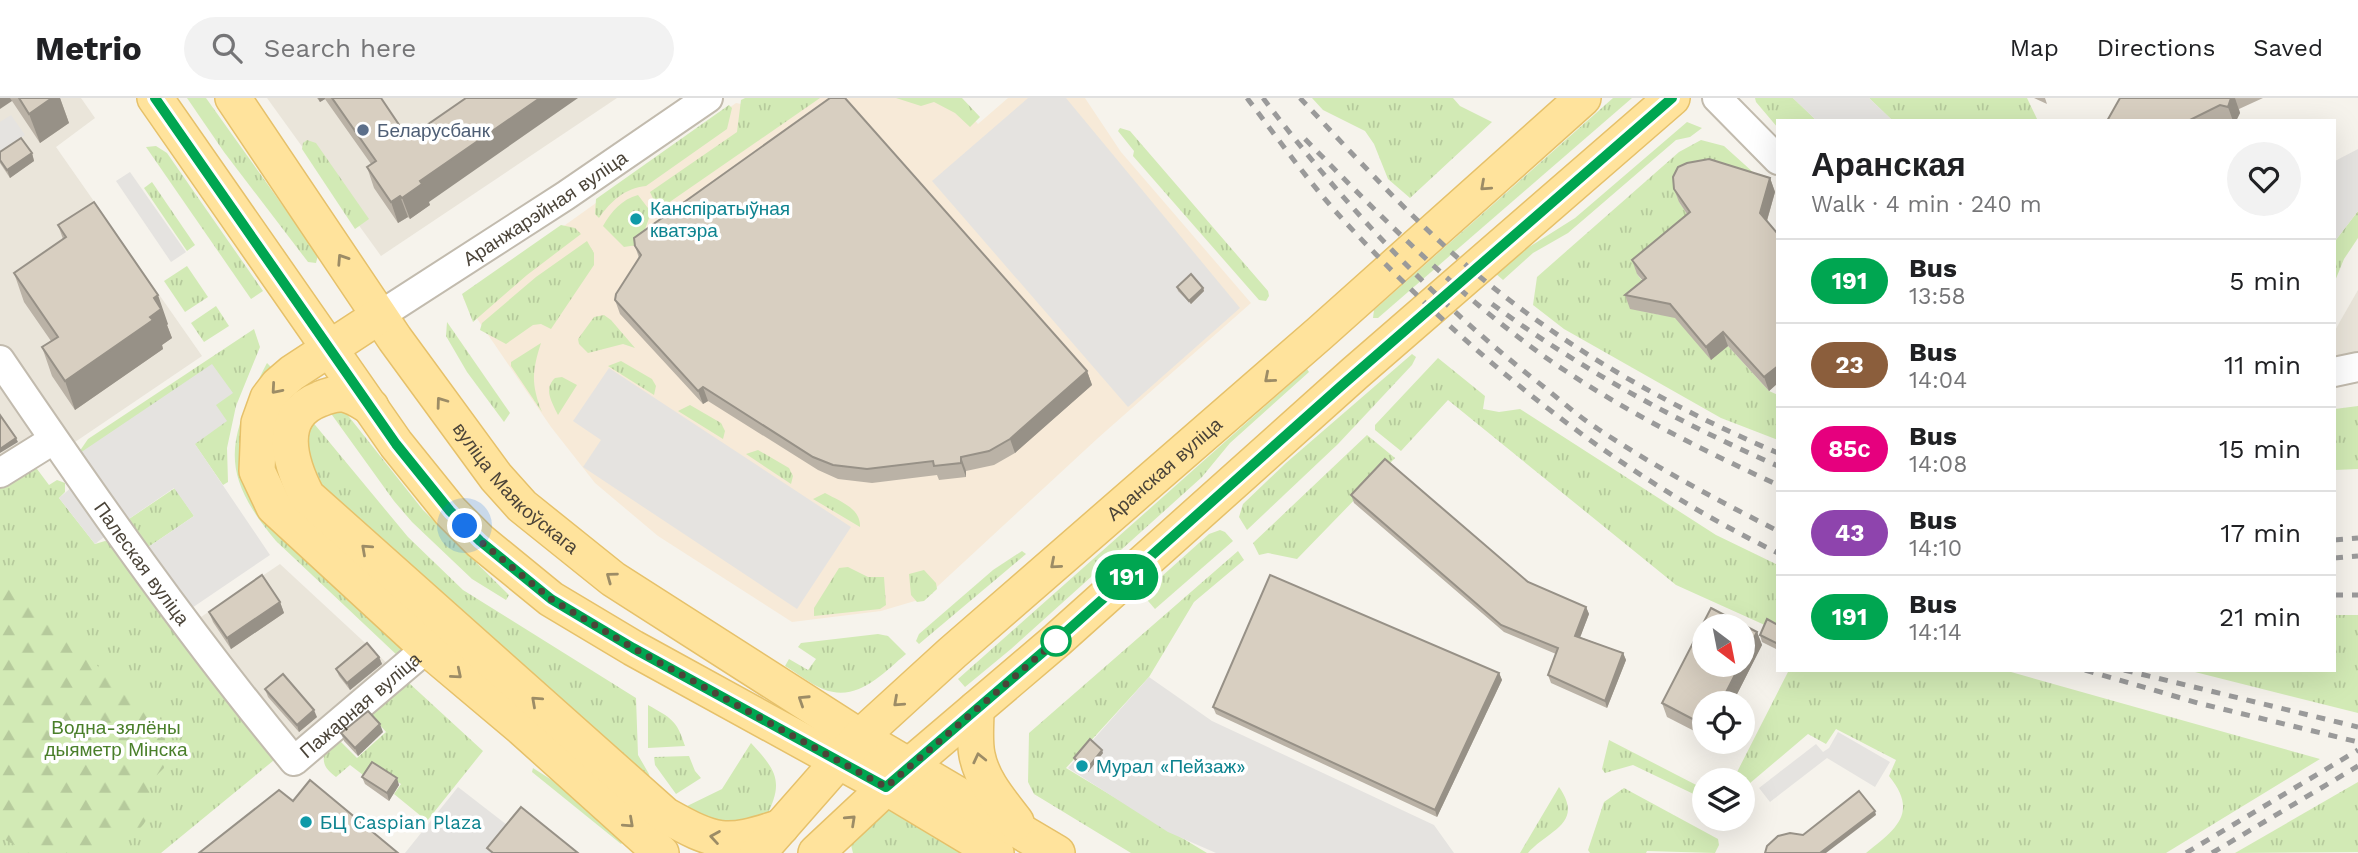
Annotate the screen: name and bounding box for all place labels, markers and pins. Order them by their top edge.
place label: Беларусбанк [377,119,491,142]
marker: Беларусбанк [355,122,371,138]
place label: Канспіратыўная кватэра [650,197,790,242]
marker: Канспіратыўная кватэра [628,211,644,227]
unlabelled marker [1041,626,1071,656]
place label: Мурал «Пейзаж» [1096,755,1246,778]
marker: Мурал «Пейзаж» [1074,758,1090,774]
place label: БЦ Caspian Plaza [320,811,482,834]
marker: БЦ Caspian Plaza [298,814,314,830]

